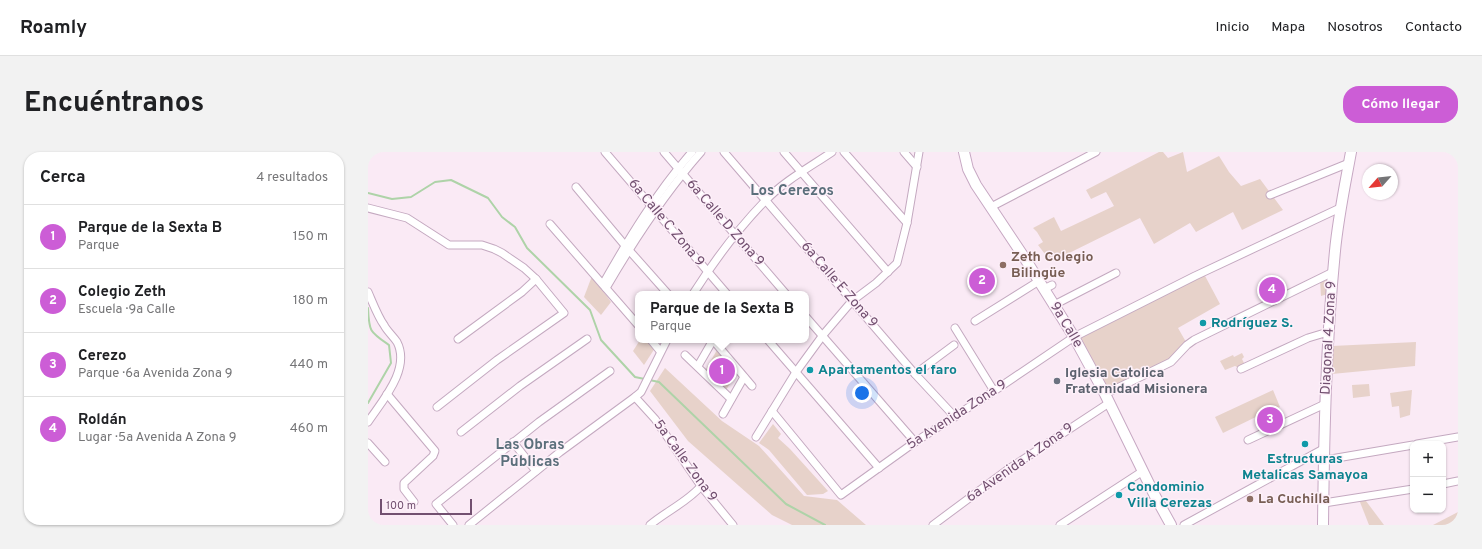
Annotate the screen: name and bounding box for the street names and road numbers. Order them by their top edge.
street label: 6a Calle C Zona 9 [624,176,708,270]
street label: 6a Calle D Zona 9 [683,176,767,270]
street label: 6a Calle E Zona 9 [797,238,881,332]
street label: Diagonal 4 Zona 9 [1318,281,1340,395]
street label: 9a Calle [1046,299,1086,351]
street label: 5a Avenida Zona 9 [904,376,1010,454]
street label: 5a Calle Zona 9 [649,417,721,505]
street label: 6a Avenida A Zona 9 [963,420,1077,506]

